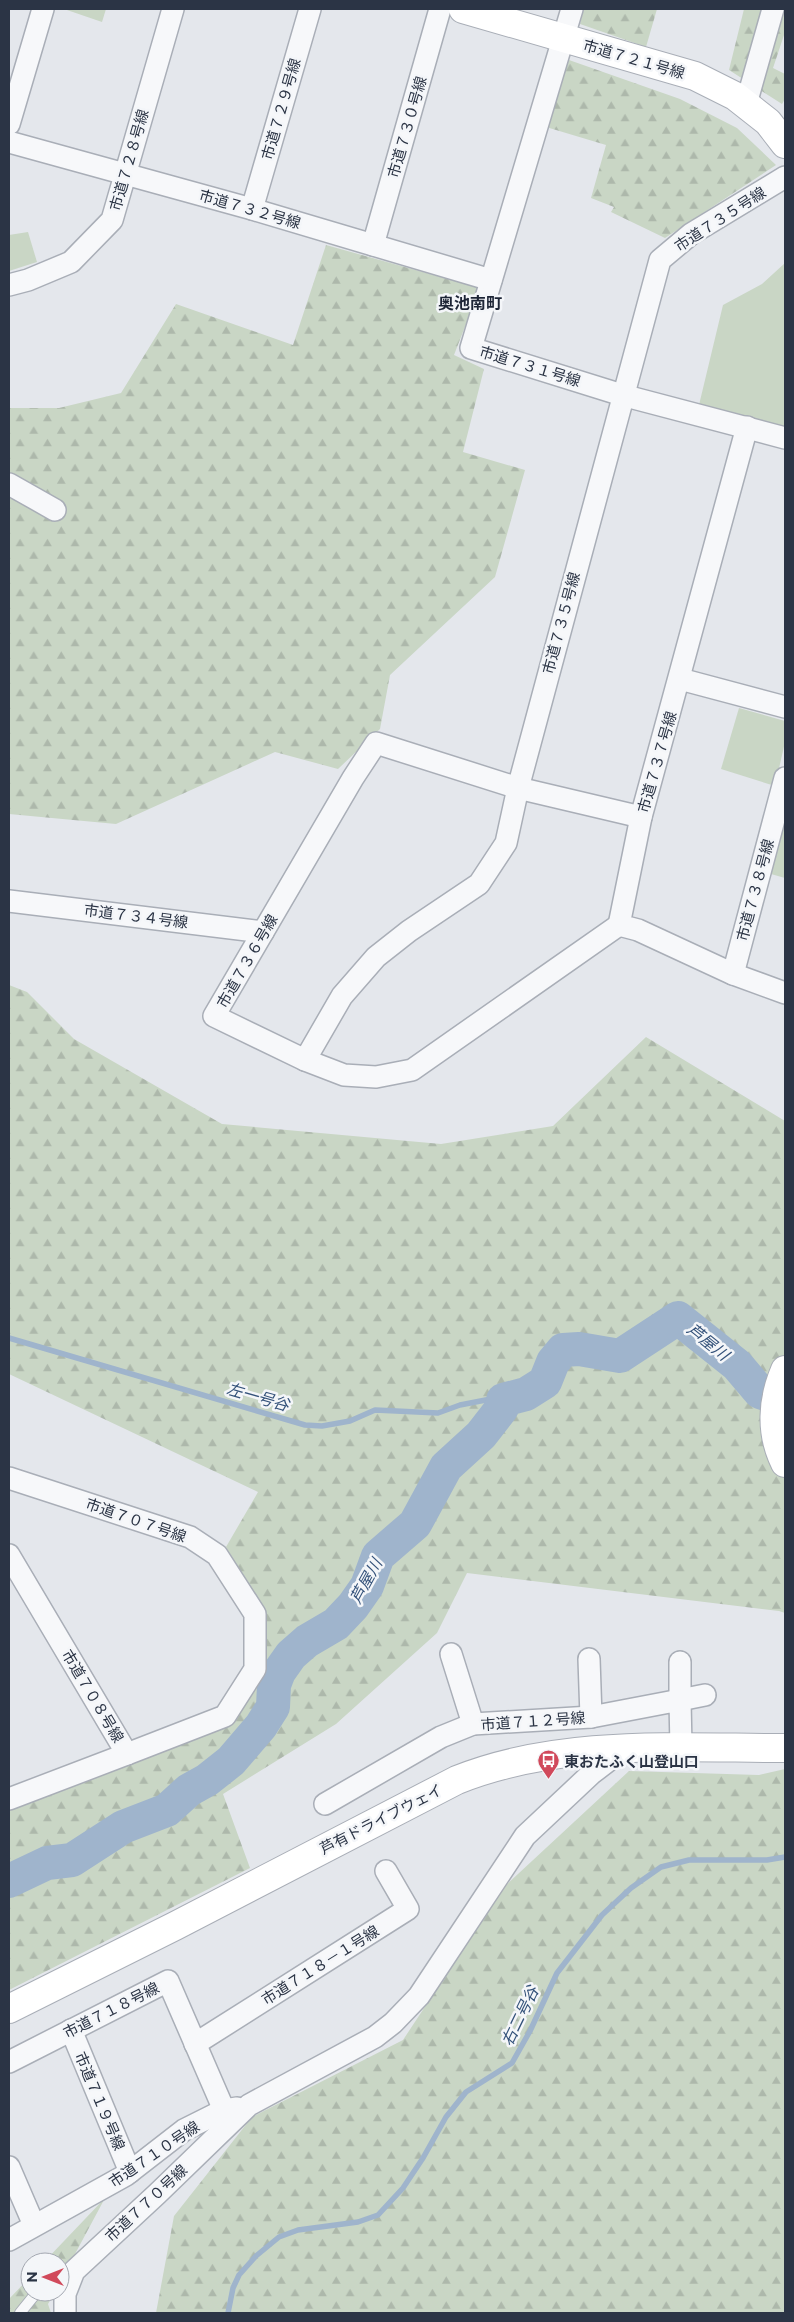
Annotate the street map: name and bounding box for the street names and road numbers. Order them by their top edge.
street label: 市道７２１号線 [581,35,687,83]
street label: 市道７２９号線 [257,56,305,162]
street label: 市道７３０号線 [383,74,431,180]
street label: 市道７２８号線 [105,107,153,213]
street label: 市道７３５号線 [671,182,769,256]
street label: 市道７３２号線 [197,185,303,233]
street label: 市道７３１号線 [477,342,583,390]
street label: 市道７３５号線 [538,570,584,676]
street label: 市道７３７号線 [633,709,681,815]
street label: 市道７３８号線 [732,837,778,943]
street label: 市道７３４号線 [83,900,189,932]
street label: 市道７３６号線 [213,911,281,1011]
street label: 市道７０７号線 [83,1494,189,1546]
street label: 市道７０８号線 [58,1646,128,1746]
street label: 市道７１２号線 [480,1708,586,1734]
street label: 芦有ドライブウェイ [317,1780,445,1858]
street label: 市道７１８－１号線 [258,1921,382,2009]
street label: 市道７１８号線 [60,1978,162,2042]
street label: 市道７１９号線 [71,2049,129,2153]
street label: 市道７１０号線 [105,2117,203,2191]
street label: 市道７７０号線 [101,2160,191,2246]

